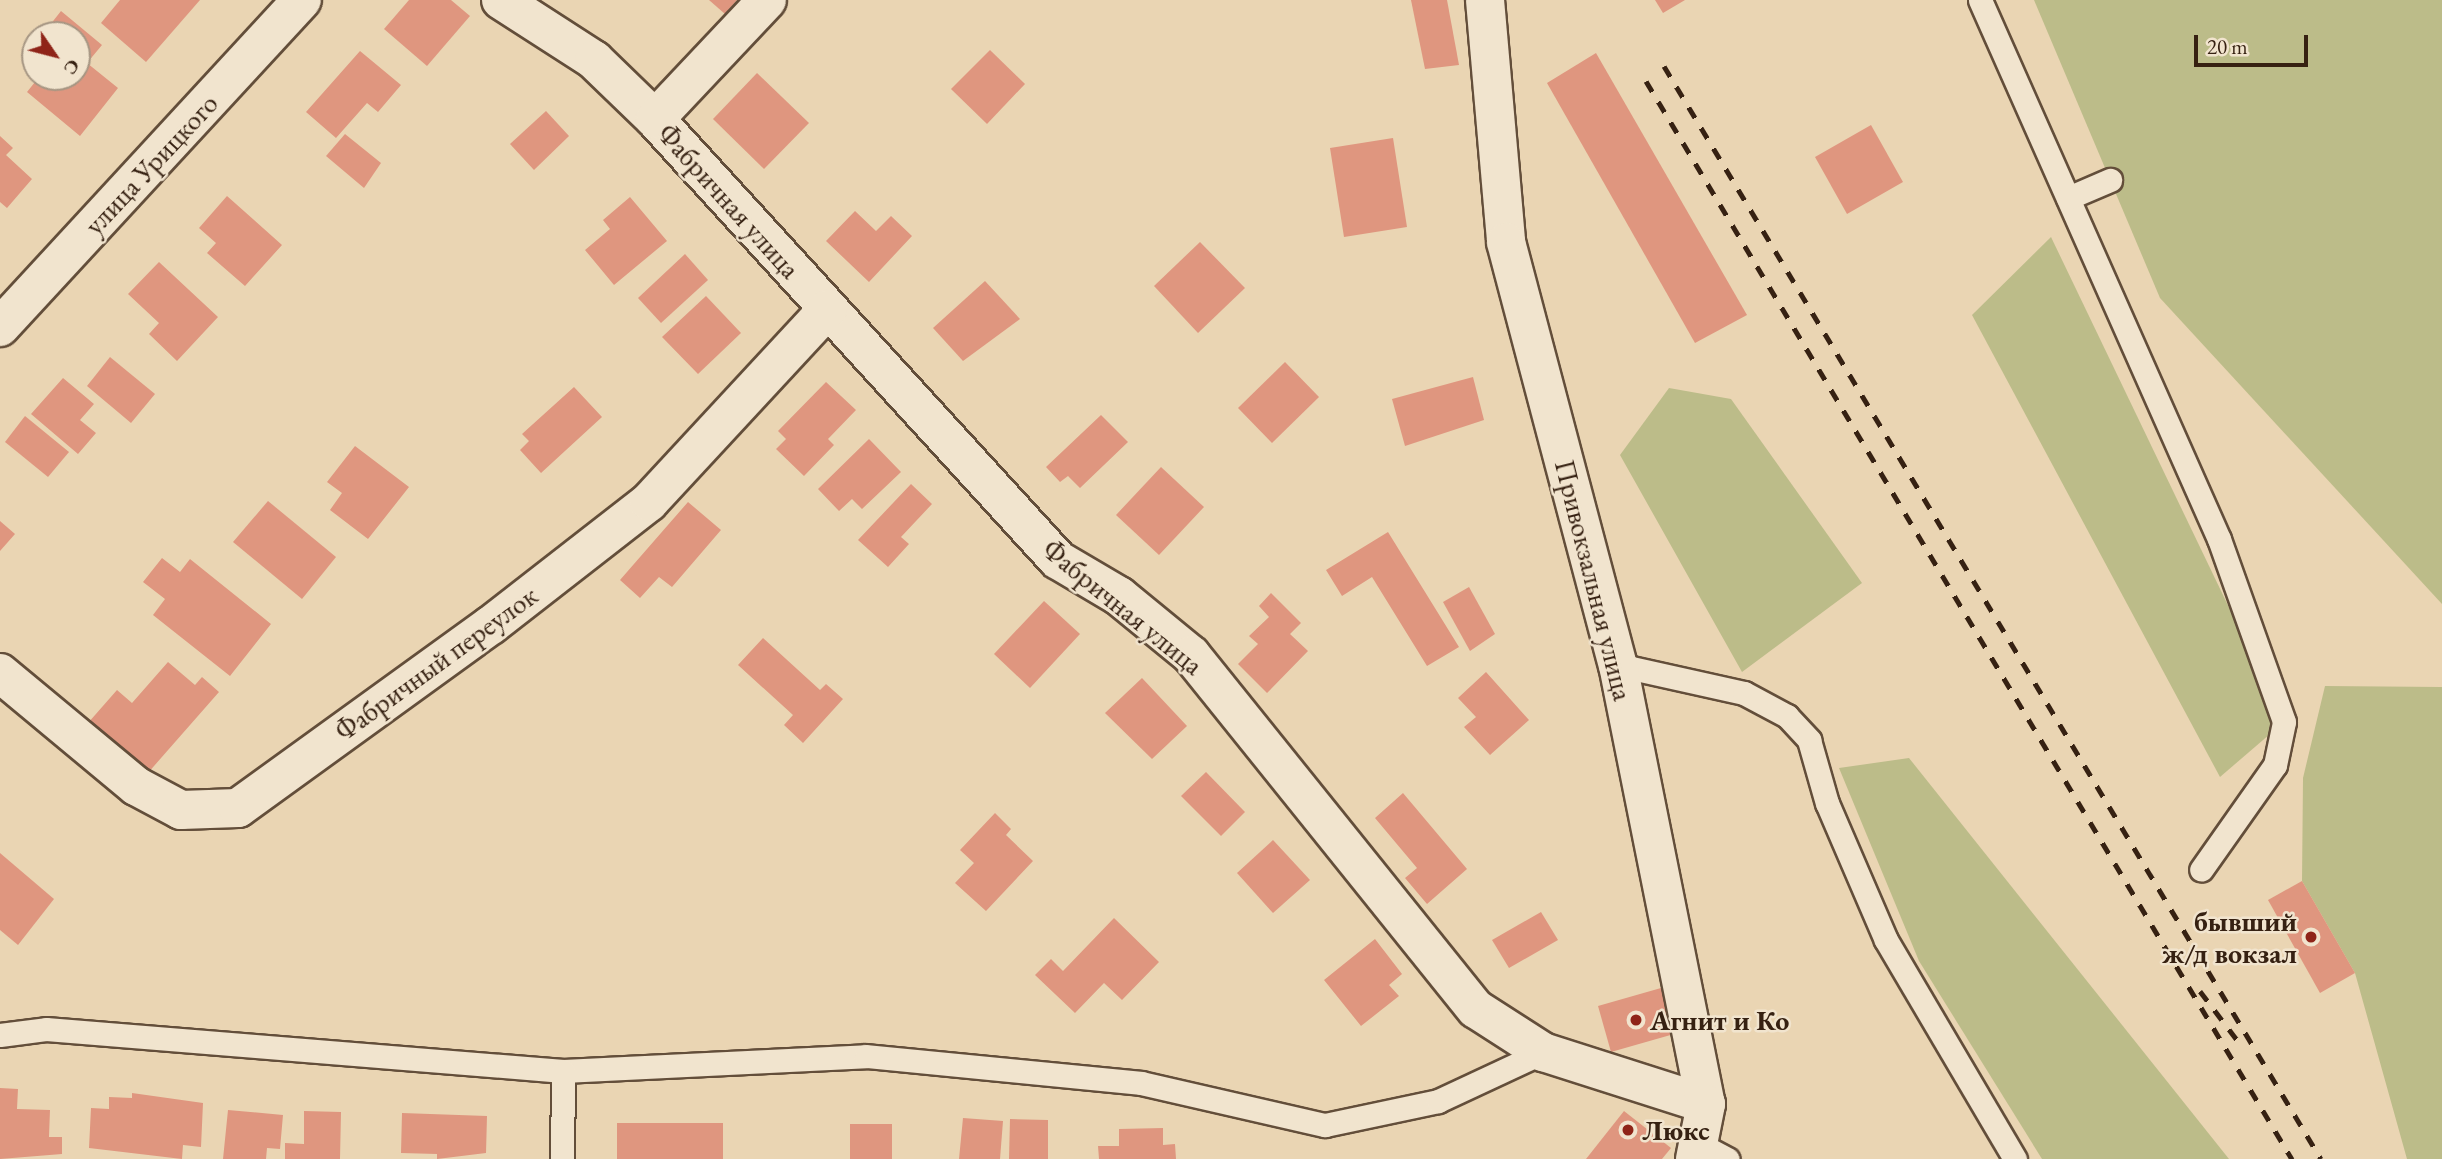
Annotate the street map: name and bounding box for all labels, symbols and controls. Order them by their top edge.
north arrow [21,21,91,91]
scale bar [2197,21,2311,65]
text: 20 m [2207,33,2248,60]
text: С [58,54,86,80]
street label: улица Урицкого [77,87,225,241]
street label: Фабричная улица [651,117,807,285]
street label: Привокзальная улица [1548,456,1640,704]
street label: Фабричная улица [1036,532,1210,682]
street label: Фабричный переулок [328,578,544,748]
place label: бывший ж/д вокзал [2162,904,2297,970]
marker: бывший ж/д вокзал [2303,929,2319,945]
place label: Агнит и Ко [1650,1003,1789,1037]
marker: Агнит и Ко [1628,1012,1644,1028]
place label: Люкс [1642,1113,1710,1147]
marker: Люкс [1620,1122,1636,1138]

